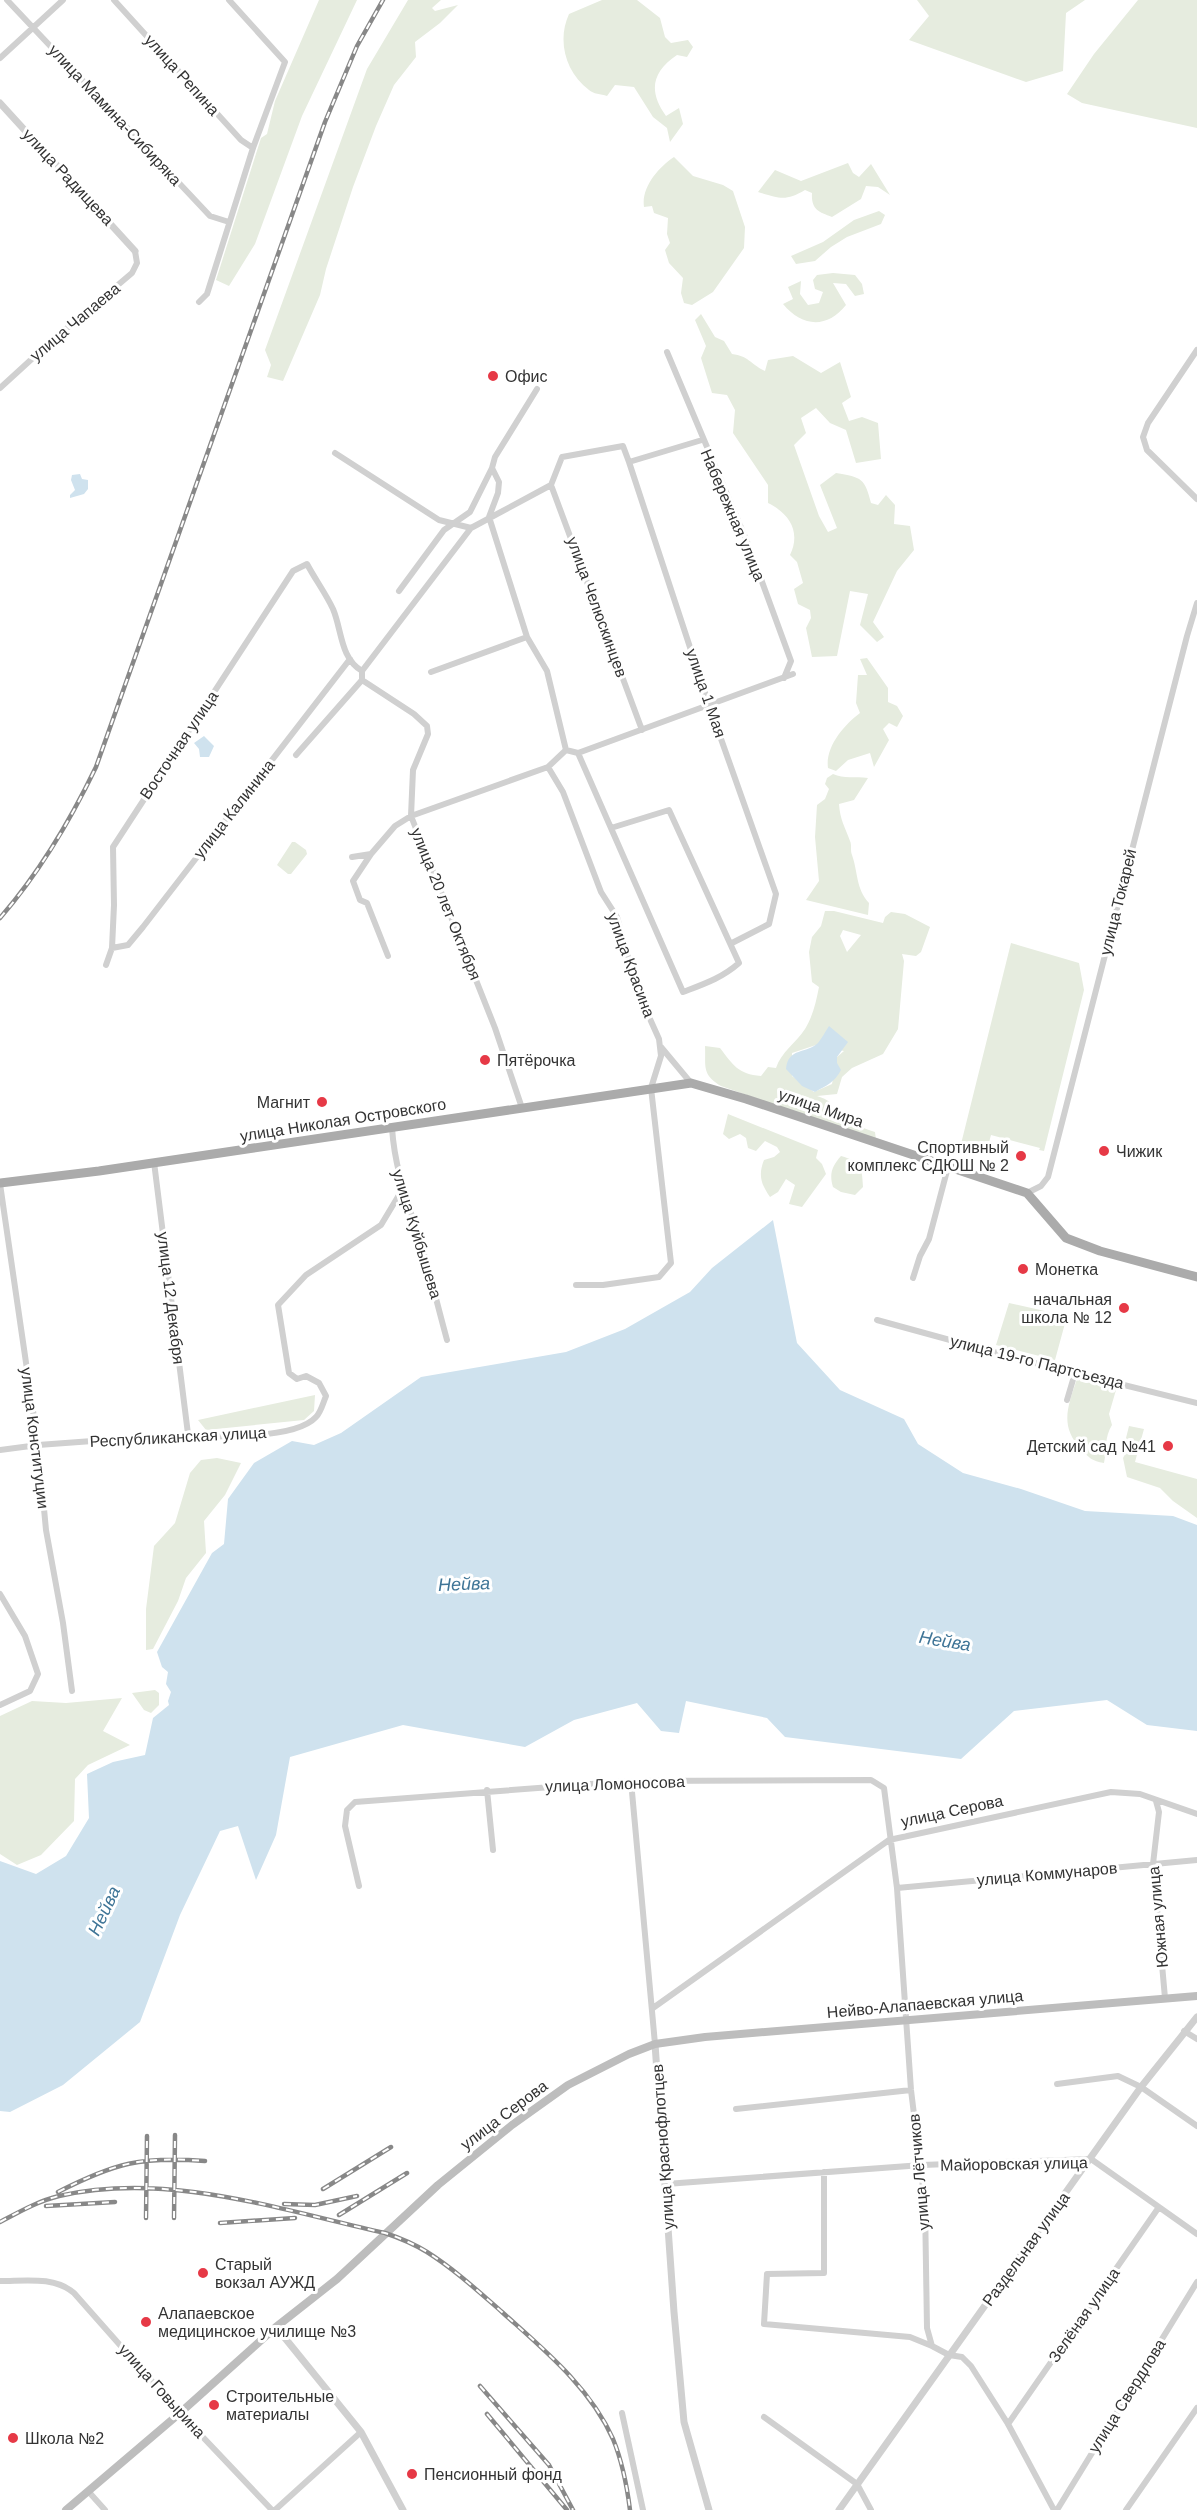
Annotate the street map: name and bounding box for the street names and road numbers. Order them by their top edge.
street label: улица Репина [141,31,223,119]
street label: улица Мамина-Сибиряка [45,41,185,189]
street label: улица Радищева [19,126,117,229]
street label: улица Чапаева [27,280,123,364]
street label: Набережная улица [698,447,769,584]
street label: улица Челюскинцев [564,535,630,679]
street label: улица 1 Мая [683,646,729,740]
street label: Восточная улица [137,688,221,802]
street label: улица Калинина [190,756,278,862]
street label: улица 20 лет Октября [408,826,484,982]
street label: улица Токарей [1097,847,1139,957]
street label: улица Красина [604,910,658,1020]
street label: улица Мира [776,1086,866,1130]
street label: улица Николая Островского [239,1095,447,1145]
street label: улица Куйбышева [389,1167,445,1301]
street label: улица 12 Декабря [154,1231,188,1365]
street label: улица 19-го Партсъезда [948,1332,1126,1392]
street label: улица Конституции [18,1366,52,1510]
street label: Республиканская улица [89,1424,267,1450]
street label: улица Ломоносова [545,1773,685,1795]
street label: улица Серова [899,1792,1005,1830]
street label: улица Коммунаров [976,1859,1118,1889]
street label: Южная улица [1145,1866,1171,1968]
street label: Нейво-Алапаевская улица [826,1987,1024,2021]
street label: улица Краснофлотцев [649,2064,677,2230]
street label: улица Серова [457,2077,551,2153]
street label: улица Лётчиков [905,2113,933,2231]
street label: Майоровская улица [940,2154,1088,2174]
street label: Раздельная улица [979,2189,1073,2309]
street label: Зелёная улица [1045,2265,1123,2365]
street label: улица Свердлова [1085,2336,1169,2456]
street label: улица Говырина [115,2341,209,2442]

